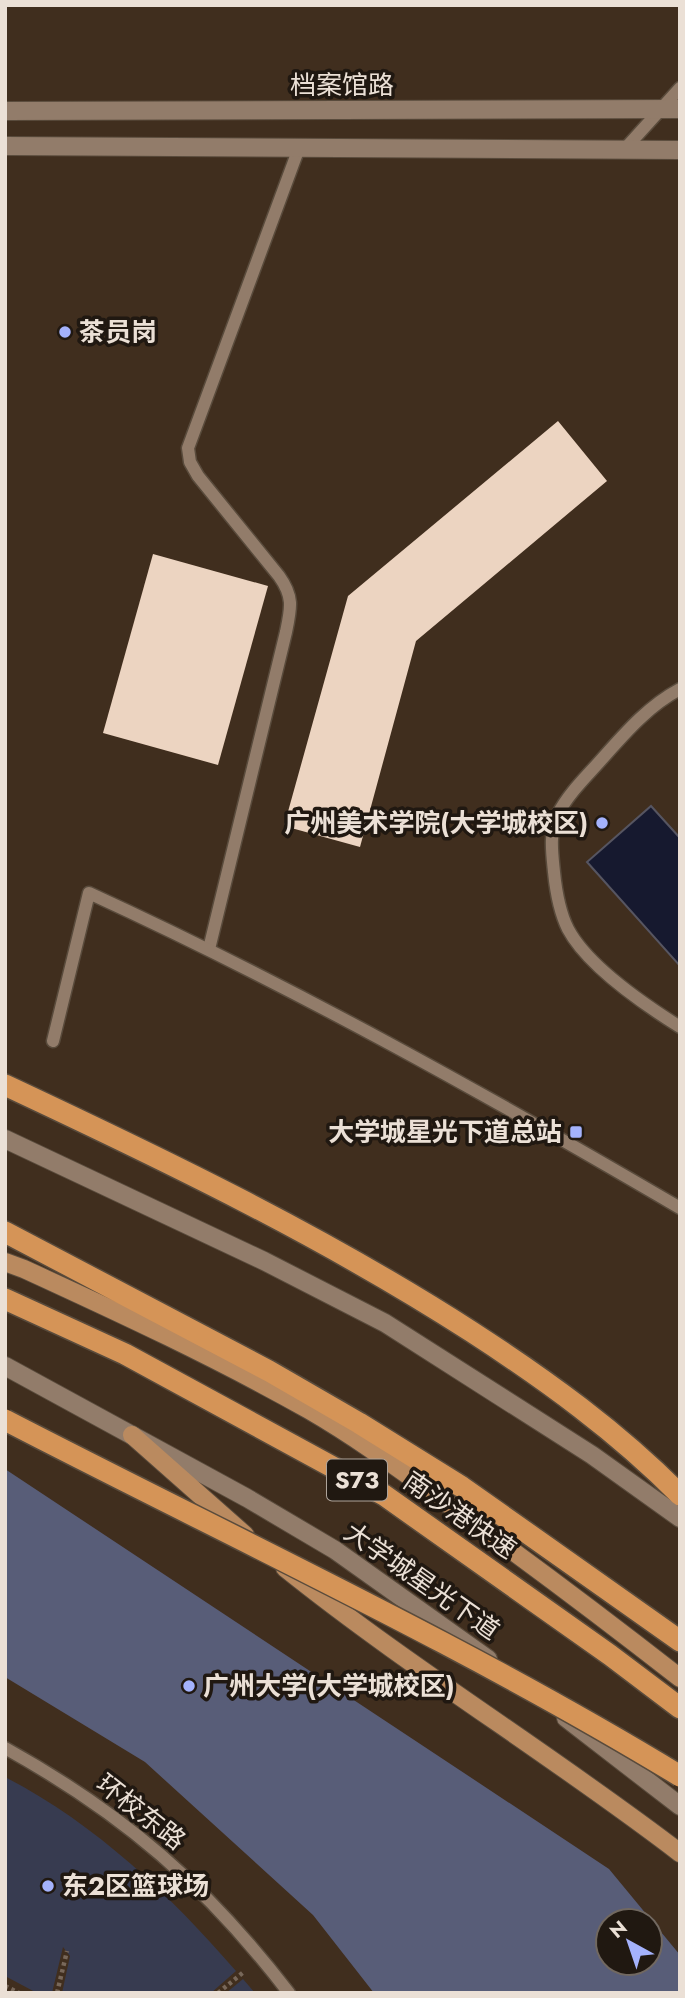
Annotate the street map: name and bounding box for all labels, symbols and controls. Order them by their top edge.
street label: 档案馆路 [290,66,394,104]
place label: 茶员岗 [79,313,157,351]
marker: 茶员岗 [57,324,73,340]
place label: 广州美术学院(大学城校区) [284,804,588,842]
marker: 广州美术学院(大学城校区) [594,815,610,831]
place label: 大学城星光下道总站 [328,1113,562,1151]
marker: 大学城星光下道总站 [568,1124,584,1140]
road number: S73 [327,1460,387,1500]
street label: 南沙港快速 [396,1462,524,1568]
street label: 大学城星光下道 [337,1513,507,1649]
place label: 广州大学(大学城校区) [203,1667,455,1705]
marker: 广州大学(大学城校区) [181,1678,197,1694]
street label: 环校东路 [88,1765,194,1859]
place label: 东2区篮球场 [62,1867,209,1905]
marker: 东2区篮球场 [40,1878,56,1894]
north arrow [594,1907,664,1977]
text: N [604,1914,633,1945]

